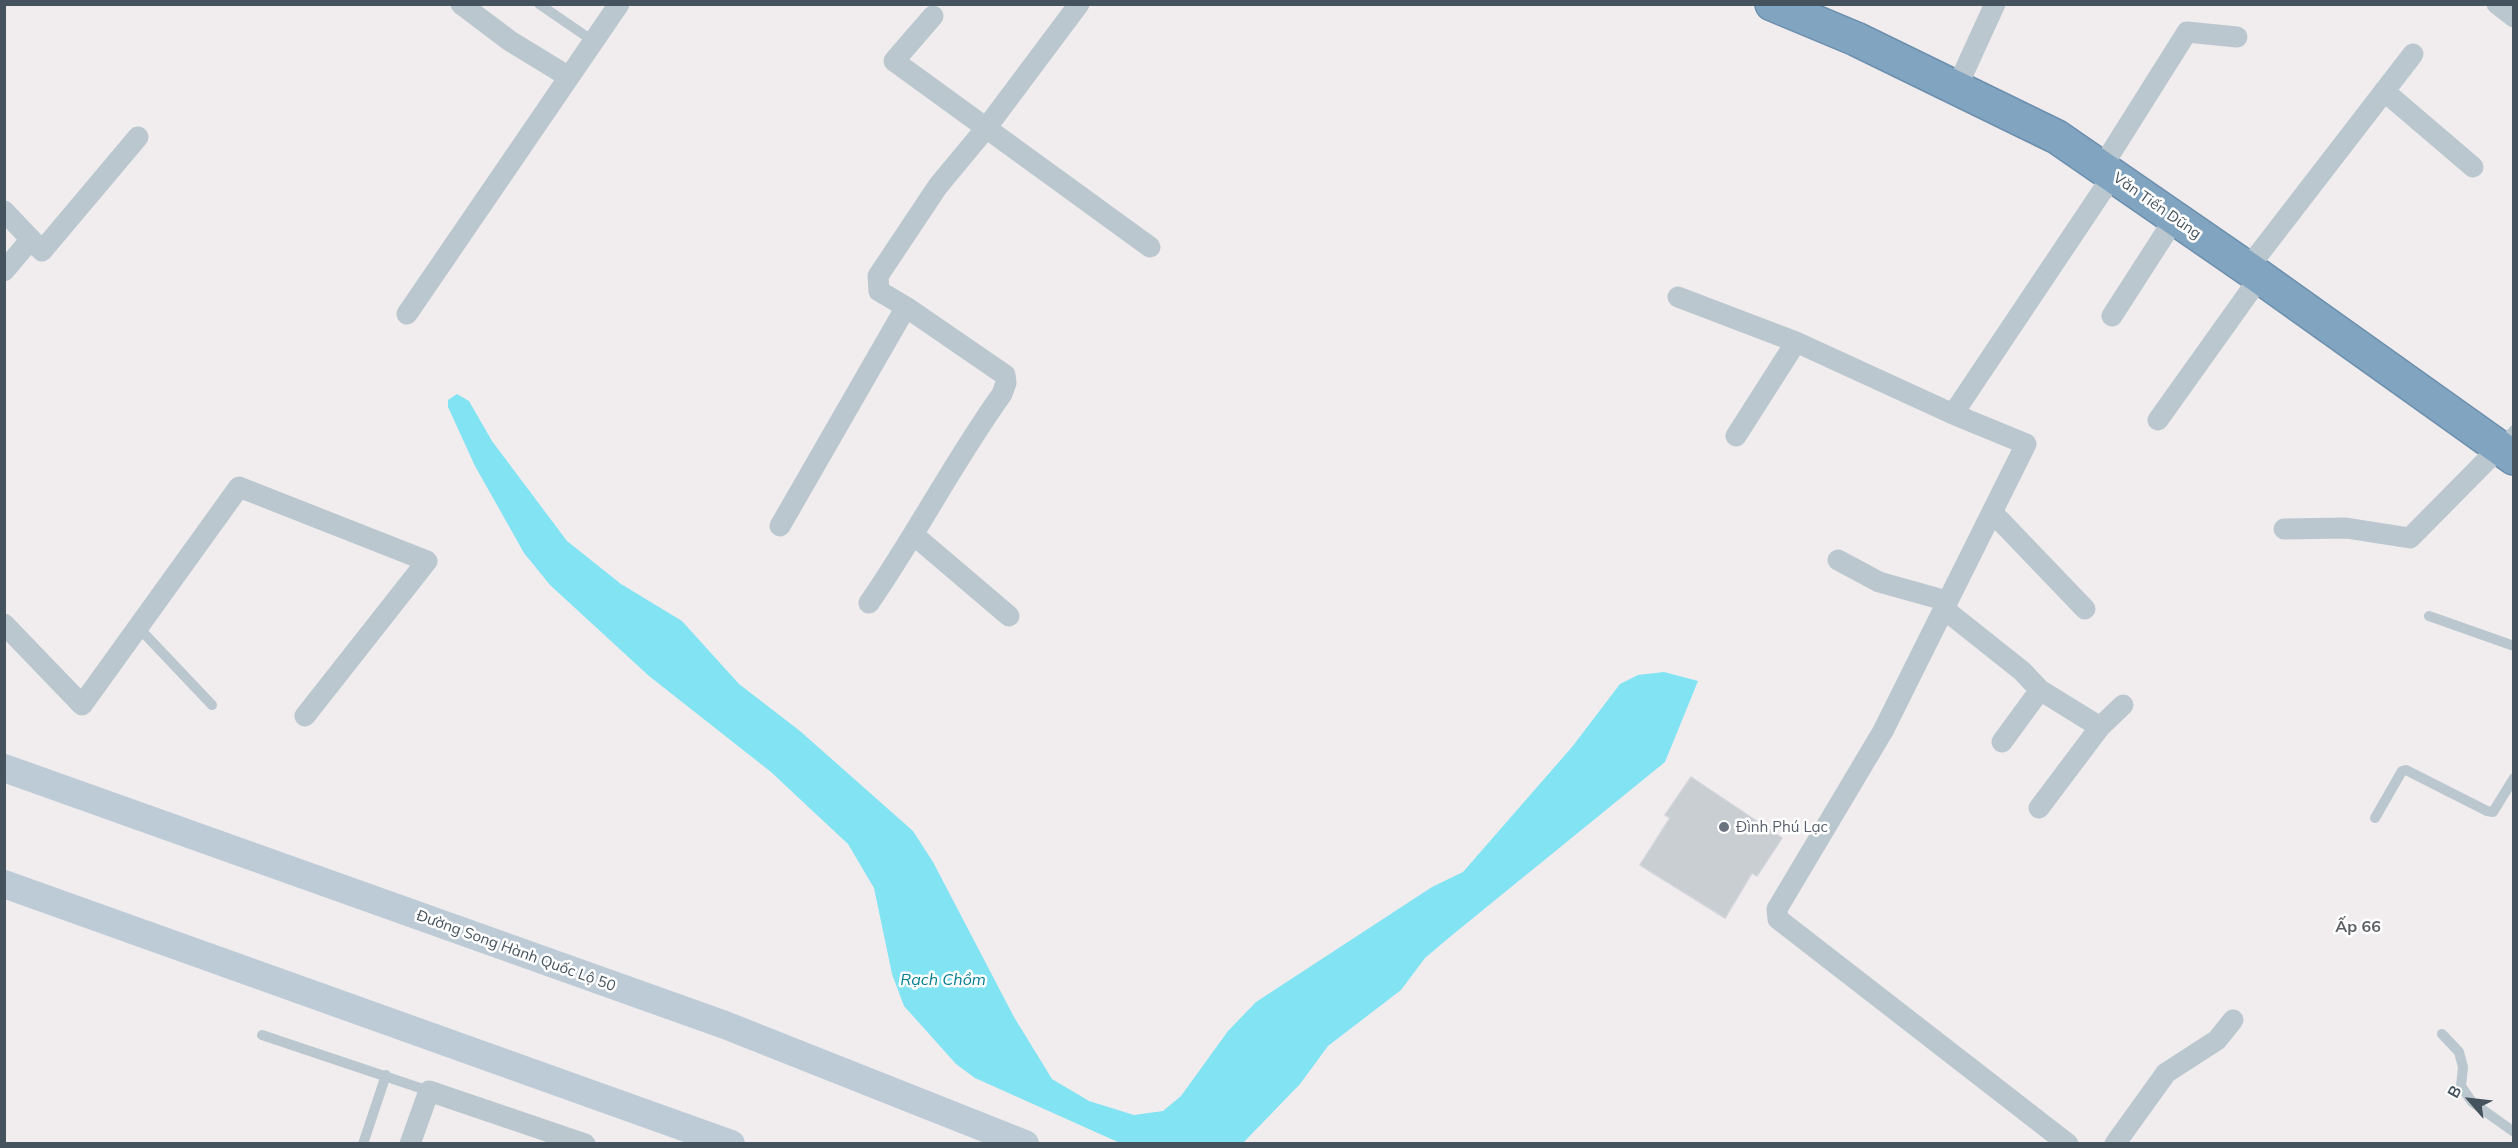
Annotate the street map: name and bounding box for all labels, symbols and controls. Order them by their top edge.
street label: Văn Tiến Dũng [2110,169,2204,243]
place label: Đình Phú Lạc [1736,818,1828,836]
marker: Đình Phú Lạc [1717,820,1731,834]
street label: Đường Song Hành Quốc Lộ 50 [414,907,618,995]
district label: Ấp 66 [2335,917,2381,937]
water label: Rạch Chồm [900,970,986,990]
north arrow [2440,1070,2500,1130]
text: B [2443,1082,2466,1101]

